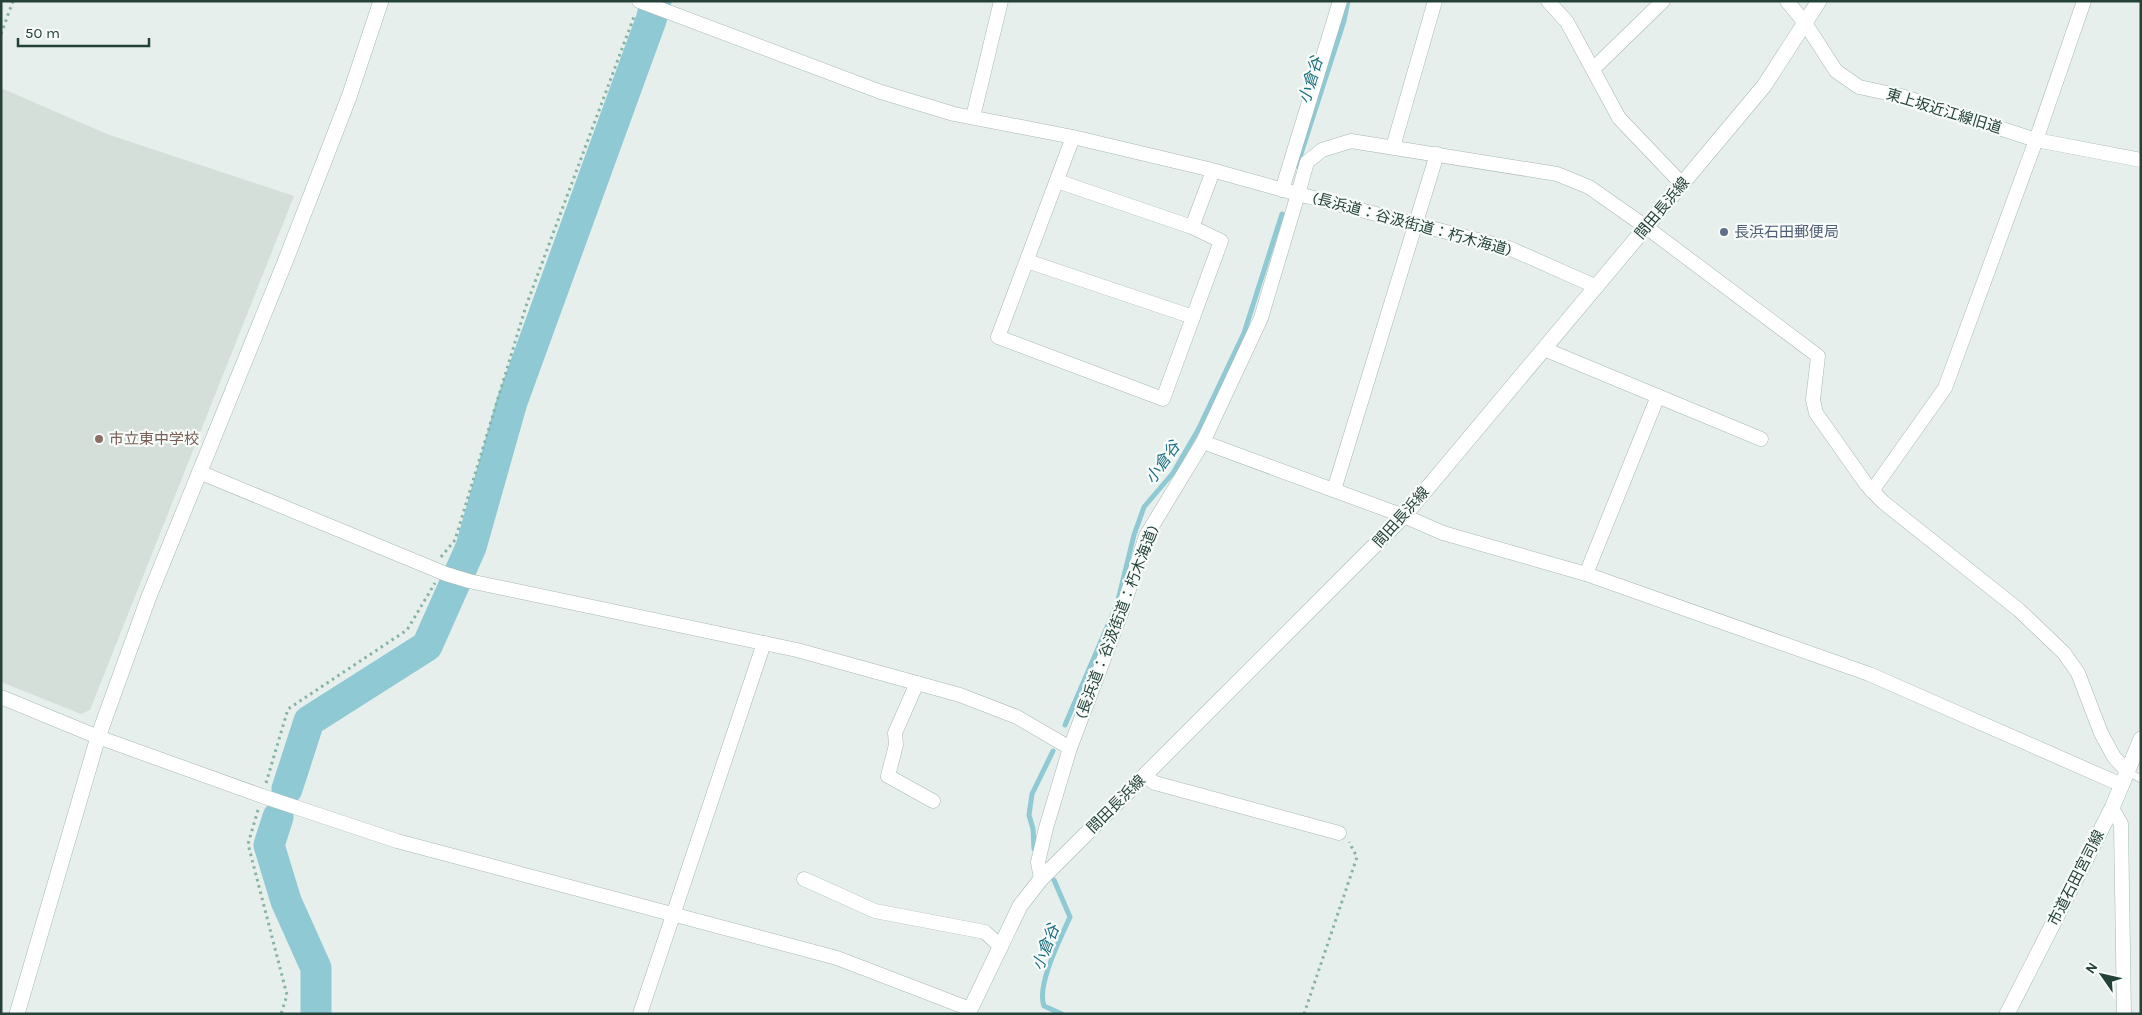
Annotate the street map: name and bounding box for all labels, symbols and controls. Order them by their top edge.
scale bar [18,15,149,47]
text: 50 m [25,24,60,42]
water label: 小倉谷 [1294,53,1327,106]
street label: 東上坂近江線旧道 [1884,85,2004,137]
street label: 間田長浜線 [1631,173,1693,243]
street label: (長浜道：谷汲街道：朽木海道) [1310,189,1514,259]
place label: 長浜石田郵便局 [1734,223,1839,241]
marker: 長浜石田郵便局 [1718,226,1730,238]
place label: 市立東中学校 [109,430,199,448]
marker: 市立東中学校 [93,433,105,445]
water label: 小倉谷 [1141,436,1185,487]
street label: 間田長浜線 [1369,483,1433,551]
street label: (長浜道：谷汲街道：朽木海道) [1072,523,1162,721]
street label: 間田長浜線 [1083,771,1149,837]
street label: 市道石田宮司線 [2044,827,2108,929]
water label: 小倉谷 [1028,920,1064,973]
north arrow [2077,950,2127,1000]
text: N [2082,959,2101,977]

